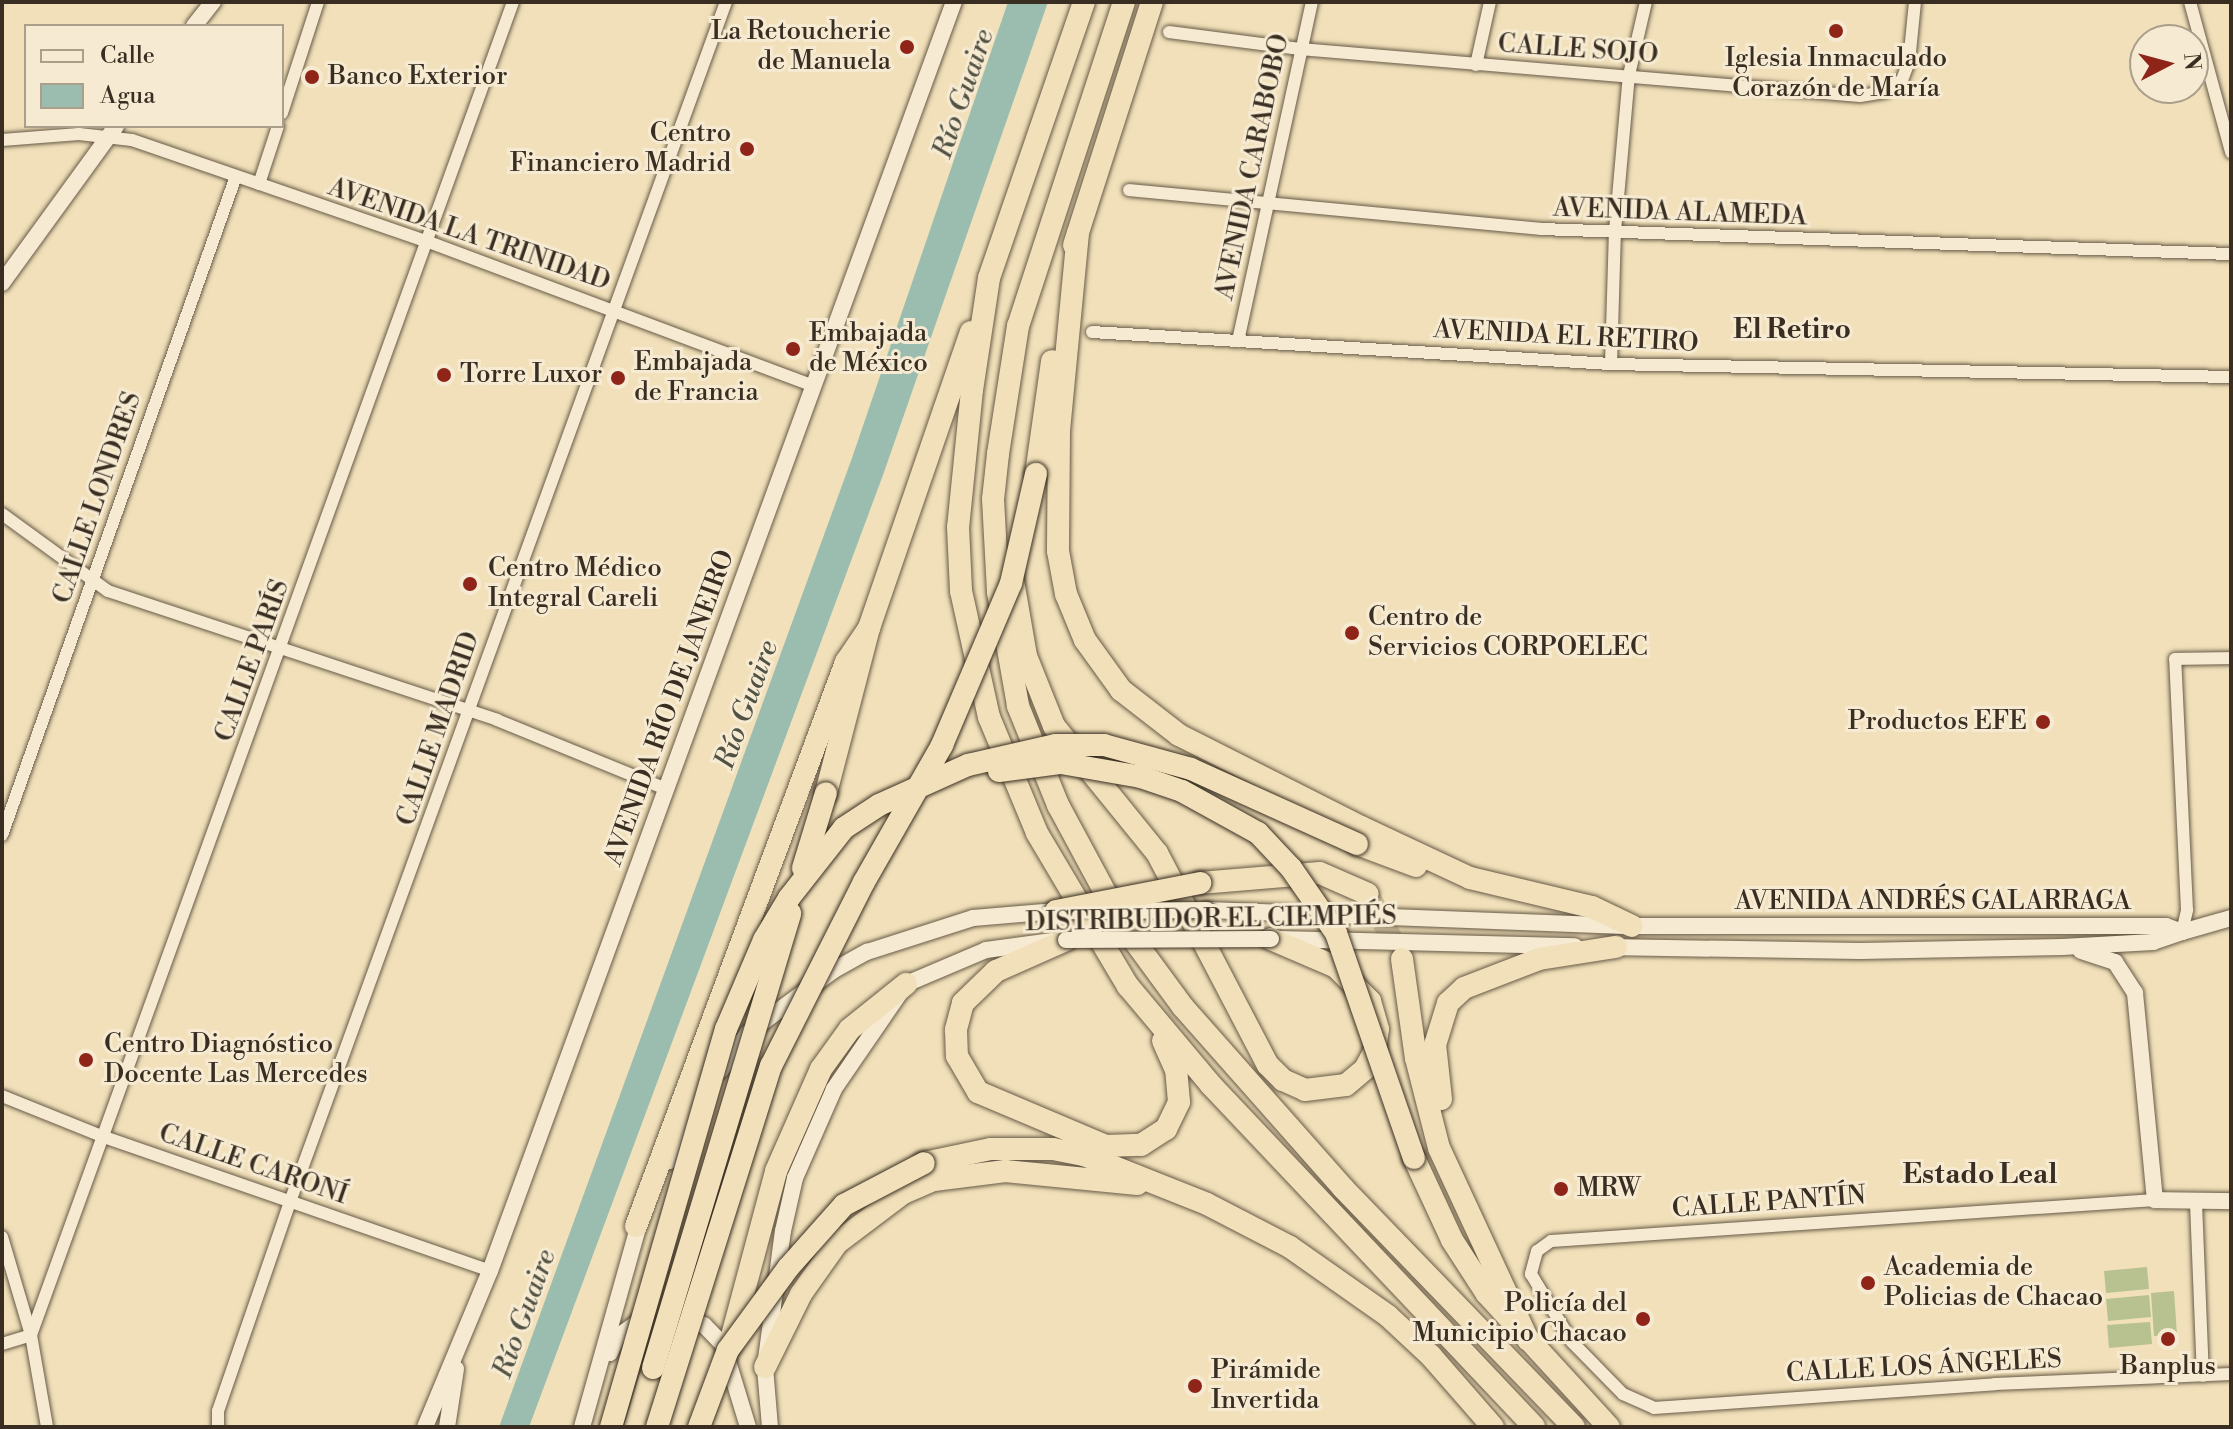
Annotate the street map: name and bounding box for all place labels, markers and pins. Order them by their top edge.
place label: La Retoucherie de Manuela [711,16,891,78]
marker: Iglesia Inmaculado Corazón de María [1827,22,1845,40]
marker: La Retoucherie de Manuela [898,38,916,56]
place label: Iglesia Inmaculado Corazón de María [1725,43,1947,104]
place label: Banco Exterior [328,61,507,93]
marker: Banco Exterior [303,68,321,86]
place label: Centro Financiero Madrid [510,118,731,180]
marker: Centro Financiero Madrid [738,140,756,158]
place label: Embajada de México [809,318,928,380]
marker: Embajada de México [784,340,802,358]
place label: Embajada de Francia [634,347,759,408]
place label: Torre Luxor [460,359,602,391]
marker: Torre Luxor [435,366,453,384]
marker: Embajada de Francia [609,369,627,387]
place label: Centro Médico Integral Careli [488,553,662,614]
marker: Centro Médico Integral Careli [459,573,481,595]
place label: Centro de Servicios CORPOELEC [1368,602,1648,664]
marker: Centro de Servicios CORPOELEC [1343,624,1361,642]
place label: Productos EFE [1848,706,2027,738]
marker: Productos EFE [2034,713,2052,731]
place label: Centro Diagnóstico Docente Las Mercedes [104,1029,368,1090]
marker: Centro Diagnóstico Docente Las Mercedes [75,1049,97,1071]
place label: MRW [1577,1173,1641,1205]
marker: MRW [1552,1180,1570,1198]
place label: Academia de Policias de Chacao [1884,1252,2103,1314]
marker: Academia de Policias de Chacao [1859,1274,1877,1292]
place label: Policía del Municipio Chacao [1412,1288,1627,1350]
marker: Policía del Municipio Chacao [1634,1310,1652,1328]
marker: Banplus [2159,1330,2177,1348]
place label: Banplus [2120,1351,2216,1383]
place label: Pirámide Invertida [1211,1355,1321,1416]
marker: Pirámide Invertida [1186,1377,1204,1395]

